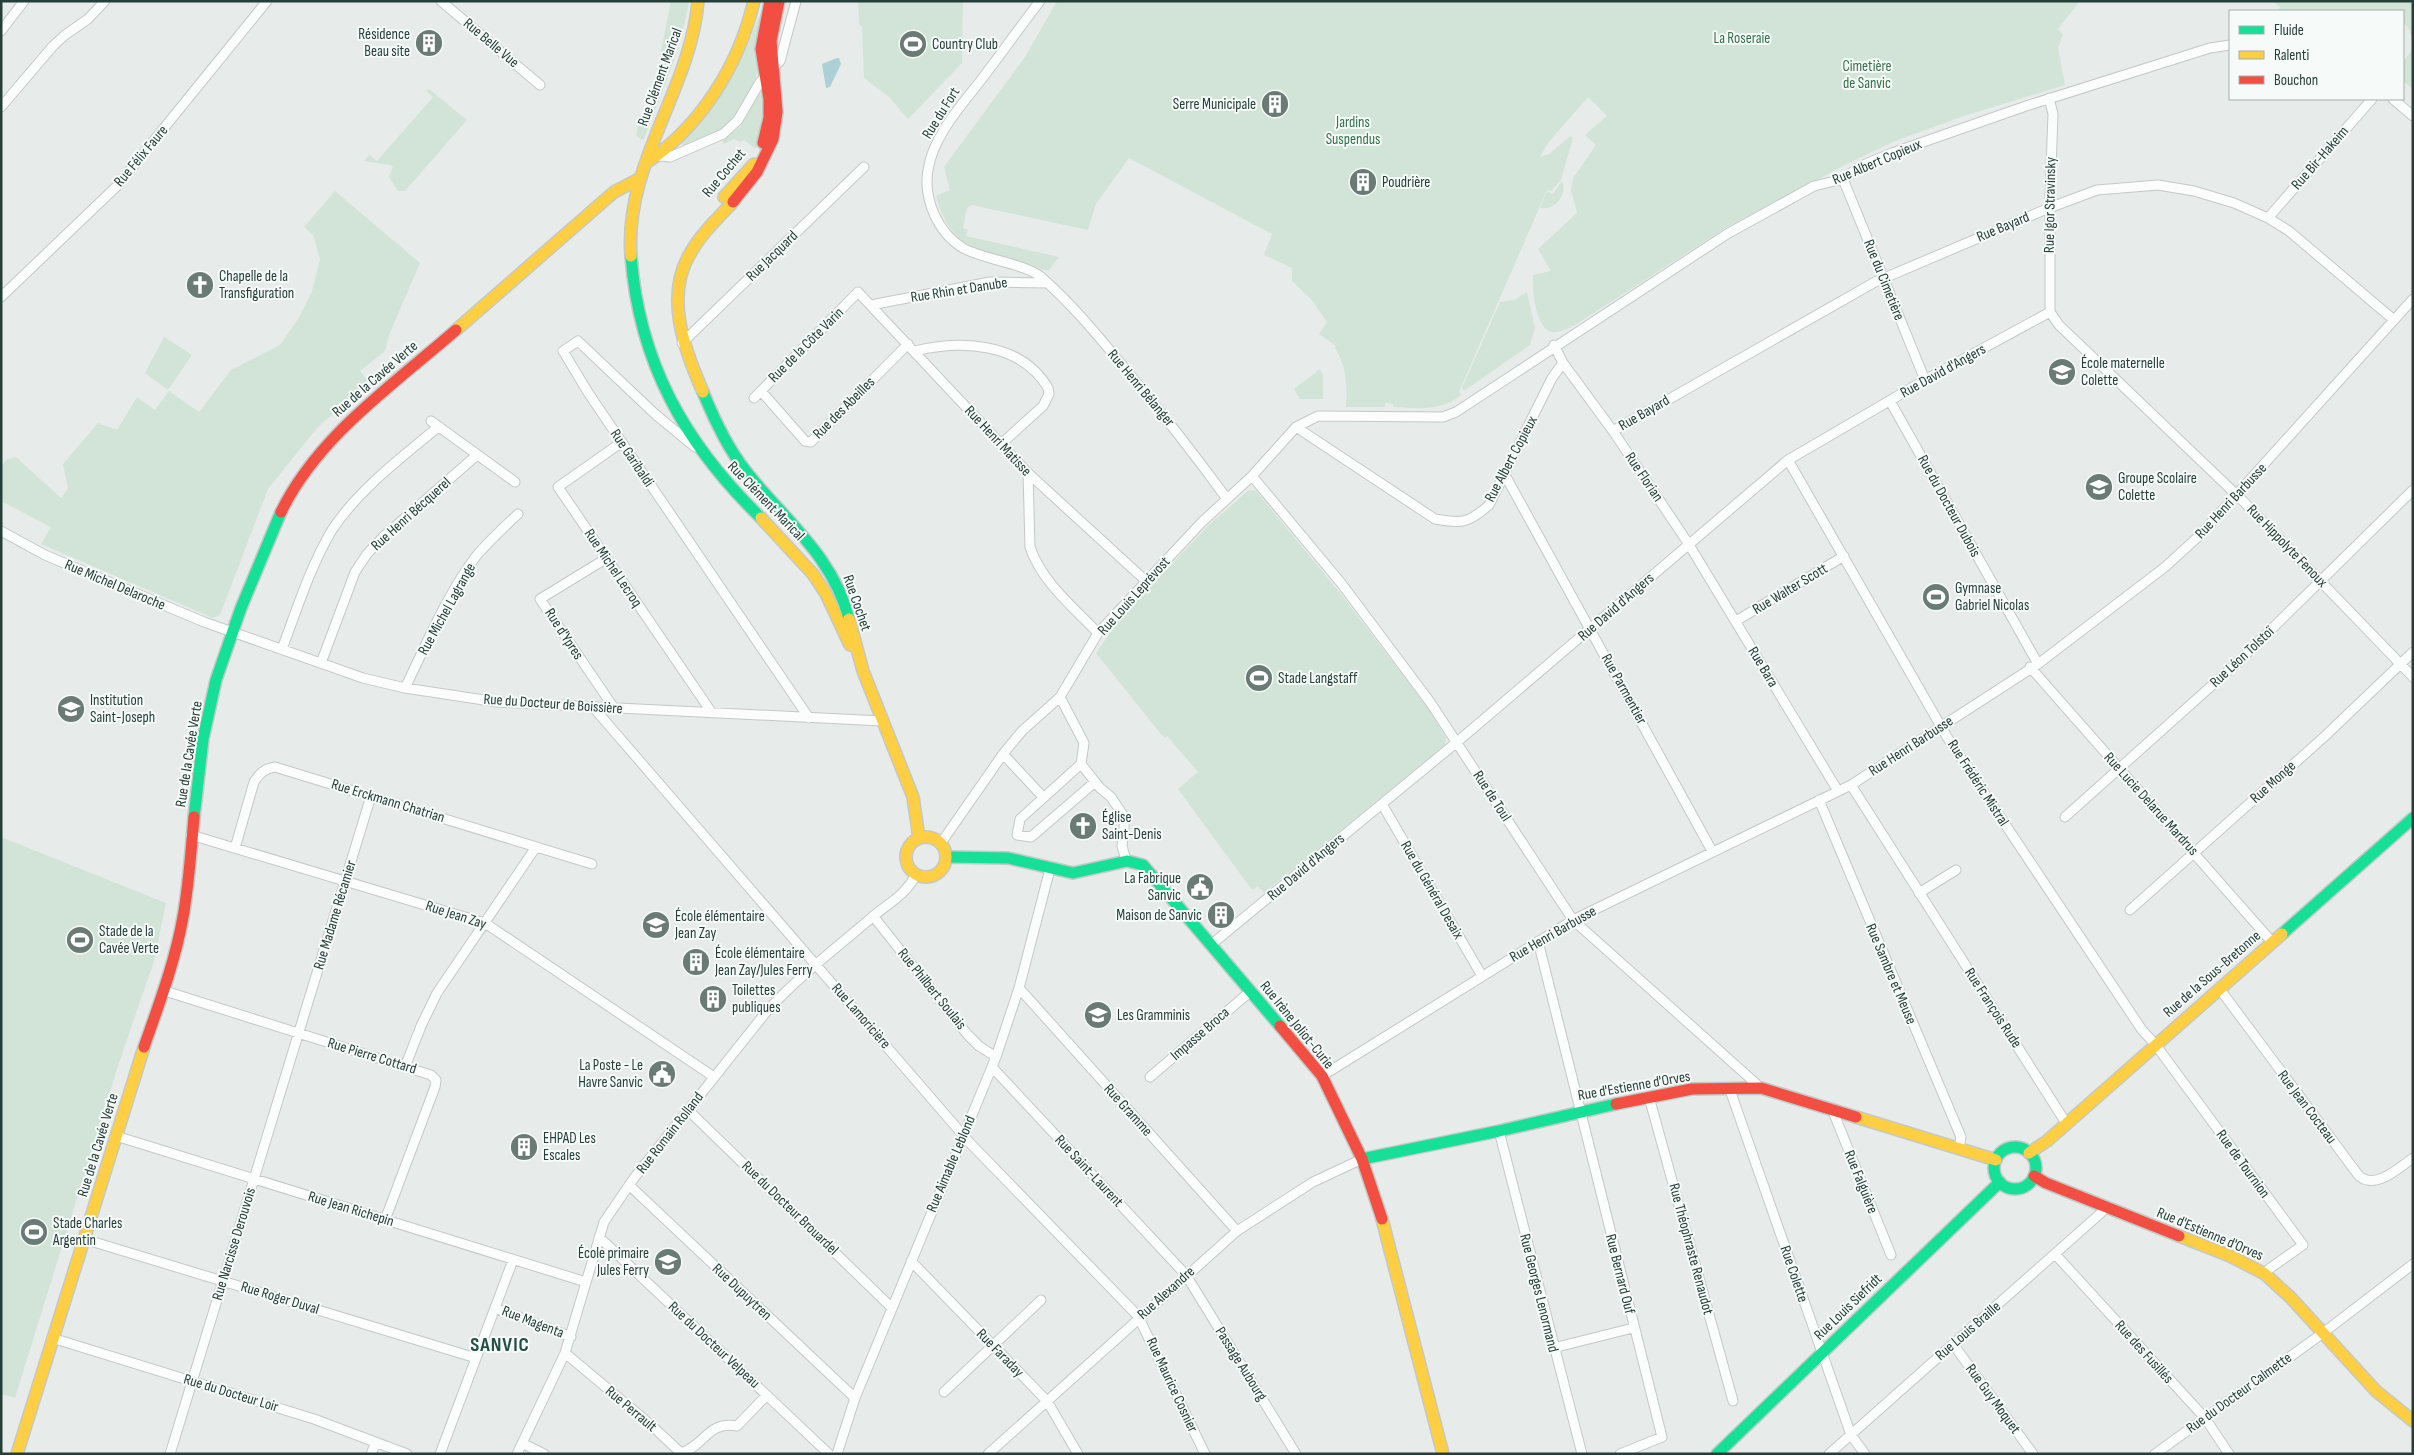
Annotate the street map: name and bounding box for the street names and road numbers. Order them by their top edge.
street label: Rue Belle Vue [459,14,523,72]
street label: Rue Clément Marical [633,25,687,129]
street label: Rue du Fort [918,83,964,142]
street label: Rue Félix Faure [110,121,172,191]
street label: Rue Bir-Hakeim [2287,122,2353,194]
street label: Rue Albert Copieux [1830,135,1925,189]
street label: Rue Cochet [698,144,750,201]
street label: Rue Igor Stravinsky [2040,157,2060,253]
street label: Rue Bayard [1974,207,2032,247]
street label: Rue Jacquard [742,227,802,285]
street label: Rue du Cimetière [1859,237,1909,323]
street label: Rue Rhin et Danube [909,273,1009,307]
street label: Rue de la Côte Varin [764,303,848,387]
street label: Rue de la Cavée Verte [328,337,422,421]
street label: Rue David d'Angers [1897,340,1989,402]
street label: Rue Henri Bélanger [1103,345,1179,431]
street label: Rue des Abeilles [809,373,879,443]
street label: Rue Bayard [1615,391,1673,435]
street label: Rue Henri Matisse [960,402,1036,480]
street label: Rue Albert Copieux [1480,412,1542,505]
street label: Rue Garibaldi [606,425,658,491]
street label: Rue Florian [1621,449,1667,505]
street label: Rue du Docteur Dubois [1913,452,1985,560]
street label: Rue Clément Marical [723,457,809,545]
street label: Rue Henri Barbusse [2191,459,2271,543]
street label: Rue Henri Bécquerel [367,473,455,555]
street label: Rue Hippolyte Fenoux [2243,500,2332,592]
street label: Rue Michel Lecroq [580,525,646,611]
street label: Rue Louis Leprévost [1094,552,1175,639]
street label: Rue Michel Delaroche [62,555,168,615]
street label: Rue Walter Scott [1749,559,1831,619]
street label: Rue Michel Lagrange [414,560,480,658]
street label: Rue David d'Angers [1574,569,1658,645]
street label: Rue Cochet [839,573,876,634]
street label: Rue d'Ypres [540,605,588,663]
street label: Rue Léon Tolstoï [2206,622,2279,692]
street label: Rue Bara [1744,643,1783,691]
street label: Rue Parmentier [1597,650,1651,728]
street label: Rue du Docteur de Boissière [483,690,623,718]
street label: Rue de la Cavée Verte [171,700,207,808]
street label: Rue Henri Barbusse [1865,712,1957,780]
street label: Rue Frédéric Mistral [1943,736,2013,830]
street label: Rue Lucie Delarue Mardrus [2100,748,2202,860]
street label: Rue Monge [2246,756,2300,808]
street label: Rue de Toul [1469,767,1515,825]
street label: Rue Erckmann Chatrian [329,775,447,827]
street label: Rue David d'Angers [1264,829,1348,905]
street label: Rue du Général Desaix [1396,837,1468,943]
street label: Rue Madame Récamier [309,857,361,972]
street label: Rue Jean Zay [423,896,489,934]
street label: Rue Henri Barbusse [1506,901,1600,967]
street label: Rue Sambre et Meuse [1861,921,1921,1027]
street label: Rue de la Sous-Bretonne [2159,926,2265,1022]
street label: Rue Philbert Soulais [893,944,971,1034]
street label: Rue François Rude [1960,964,2026,1052]
street label: Rue Irène Joliot-Curie [1256,977,1338,1073]
street label: Rue Lamoricière [827,979,895,1053]
street label: Impasse Broca [1167,1003,1234,1065]
street label: Rue Pierre Cottard [325,1033,419,1079]
street label: Rue Jean Cocteau [2273,1066,2341,1148]
street label: Rue d'Estienne d'Orves [1576,1067,1692,1105]
street label: Rue Gramme [1099,1080,1157,1140]
street label: Rue Romain Rolland [632,1088,708,1178]
street label: Rue de la Cavée Verte [73,1091,123,1199]
street label: Rue Aimable Leblond [922,1113,980,1215]
street label: Rue de Tournion [2212,1126,2274,1202]
street label: Rue Saint-Laurent [1051,1131,1128,1211]
street label: Rue Falguière [1840,1147,1882,1217]
street label: Rue du Docteur Brouardel [737,1157,843,1259]
street label: Rue Théophraste Renaudot [1664,1181,1718,1317]
street label: Rue Narcisse Derouvois [208,1185,260,1303]
street label: Rue Jean Richepin [306,1187,396,1231]
street label: Rue d'Estienne d'Orves [2154,1203,2266,1265]
street label: Rue Georges Lenormand [1515,1232,1563,1354]
street label: Rue Bernard Ouf [1601,1232,1639,1316]
street label: Rue Colette [1775,1243,1813,1305]
street label: Rue Dupuytren [708,1260,776,1324]
street label: Rue Alexandre [1133,1262,1199,1324]
street label: Rue Louis Siefridt [1810,1269,1886,1344]
street label: Rue Roger Duval [238,1277,322,1319]
street label: Rue Louis Braille [1931,1297,2005,1365]
street label: Rue du Docteur Velpeau [664,1298,764,1392]
street label: Rue Magenta [499,1301,567,1343]
street label: Rue des Fusillés [2111,1316,2177,1388]
street label: Passage Aubourg [1211,1323,1271,1405]
street label: Rue Faraday [972,1325,1028,1381]
street label: Rue Maurice Cosnier [1142,1335,1203,1436]
street label: Rue du Docteur Calmette [2183,1348,2295,1438]
street label: Rue Guy Moquet [1961,1360,2025,1438]
street label: Rue du Docteur Loir [181,1370,281,1417]
street label: Rue Perrault [601,1382,661,1436]

